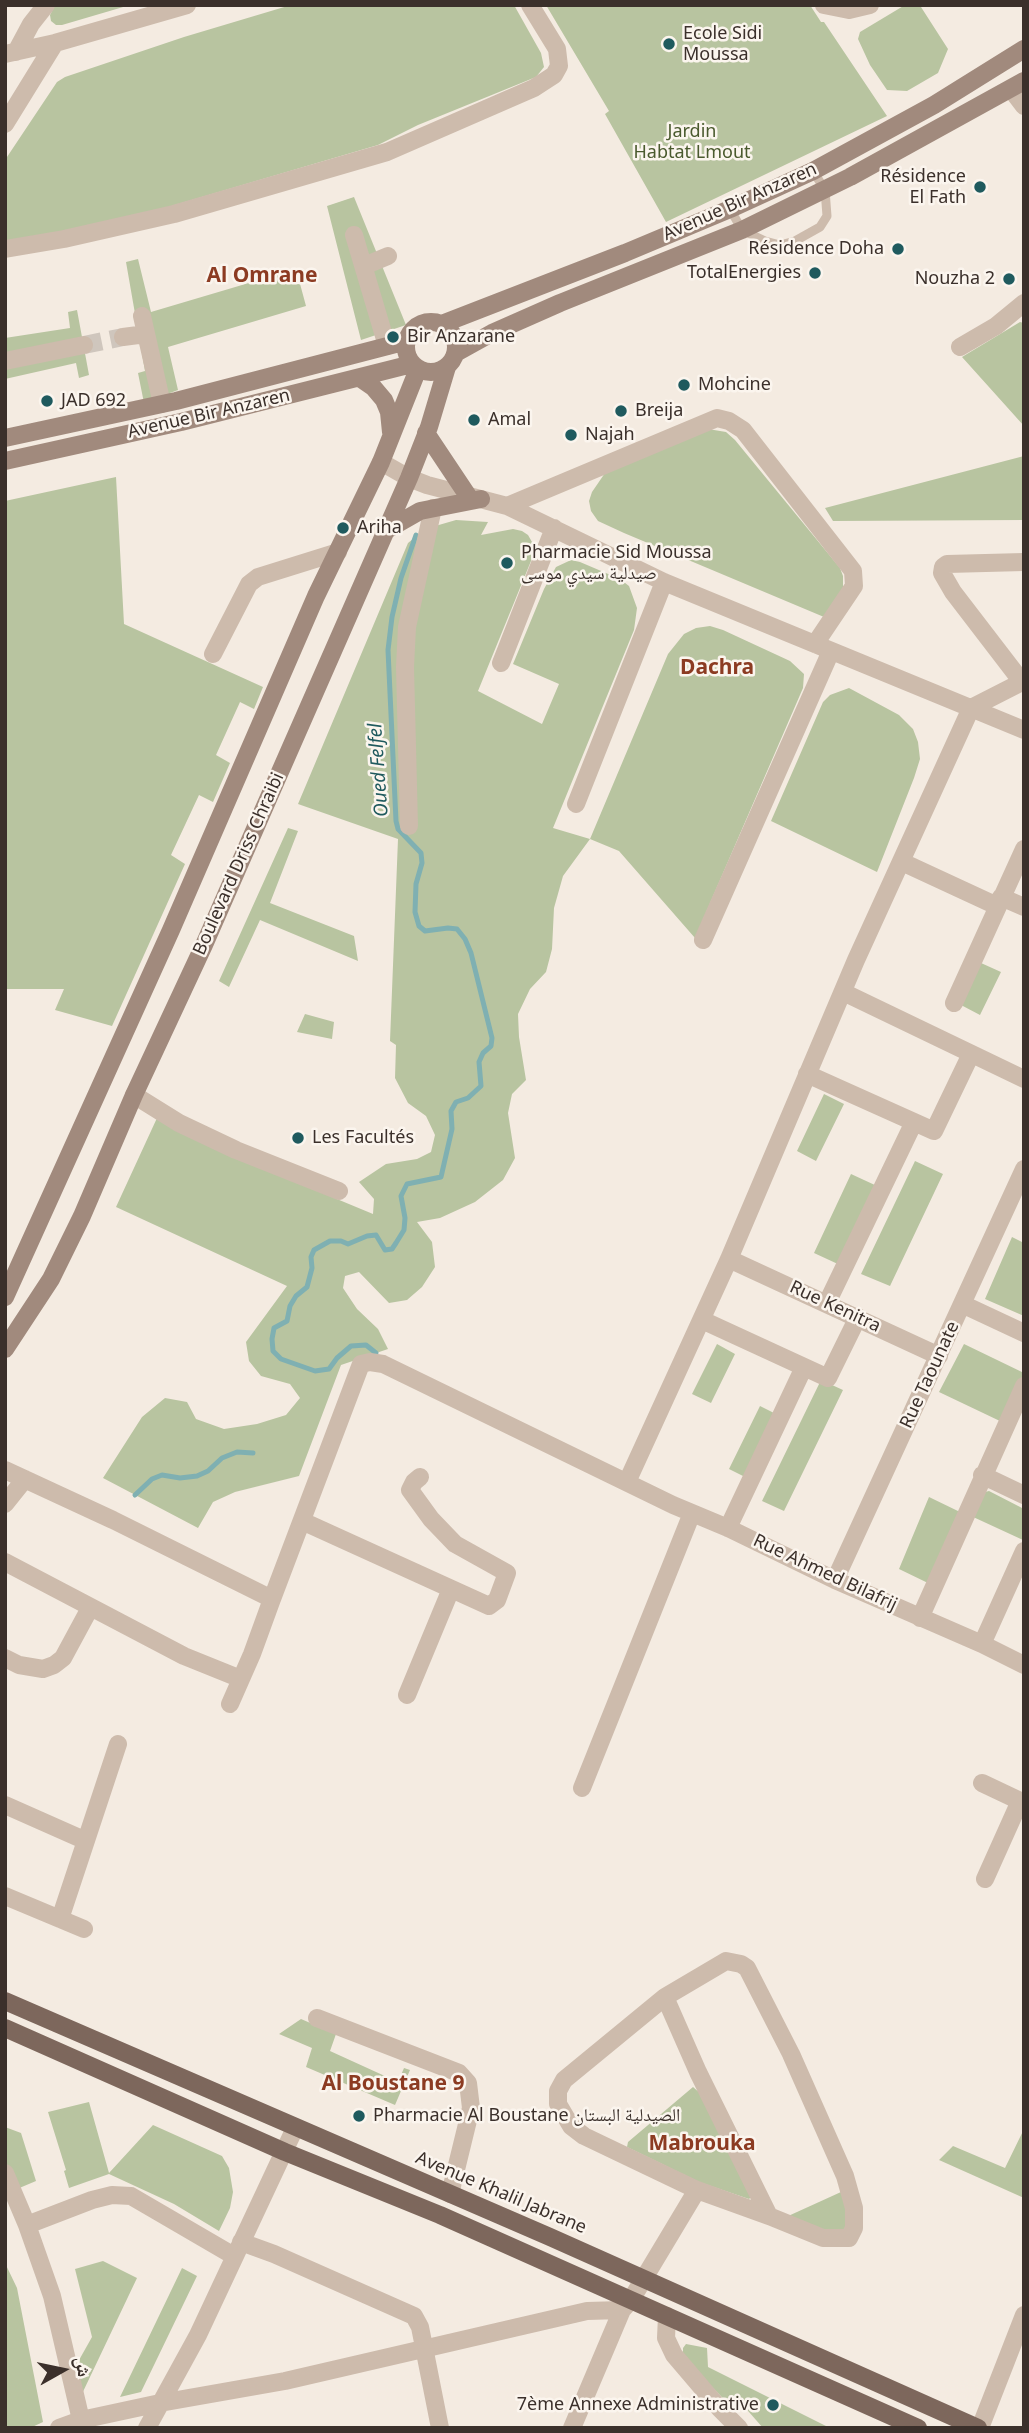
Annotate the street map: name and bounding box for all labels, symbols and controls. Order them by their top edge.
place label: Ecole Sidi Moussa [683,23,762,66]
marker: Ecole Sidi Moussa [661,36,677,52]
park label: Jardin Habtat Lmout [633,121,751,164]
street label: Avenue Bir Anzaren [660,158,820,246]
place label: Résidence El Fath [880,166,966,208]
marker: Résidence El Fath [972,179,988,195]
place label: Résidence Doha [748,238,884,260]
marker: Résidence Doha [890,241,906,257]
place label: TotalEnergies [687,262,801,284]
district label: Al Omrane [206,263,318,289]
marker: TotalEnergies [807,265,823,281]
place label: Nouzha 2 [915,268,995,290]
marker: Nouzha 2 [1001,271,1017,287]
place label: Bir Anzarane [407,326,515,348]
marker: Bir Anzarane [385,329,401,345]
place label: Mohcine [698,374,771,396]
marker: Mohcine [676,377,692,393]
street label: Avenue Bir Anzaren [126,385,292,443]
place label: JAD 692 [61,390,126,412]
marker: JAD 692 [39,393,55,409]
place label: Breija [635,400,683,422]
marker: Breija [613,403,629,419]
place label: Amal [488,409,531,431]
marker: Amal [466,412,482,428]
place label: Najah [585,424,635,446]
marker: Najah [563,427,579,443]
place label: Ariha [357,517,402,539]
marker: Ariha [335,520,351,536]
place label: Pharmacie Sid Moussa صيدلية سيدي موسى [521,542,712,584]
marker: Pharmacie Sid Moussa صيدلية سيدي موسى [499,555,515,571]
district label: Dachra [680,655,754,681]
water label: Oued Felfel [364,722,394,818]
street label: Boulevard Driss Chraibi [189,769,289,959]
place label: Les Facultés [312,1127,414,1149]
marker: Les Facultés [290,1130,306,1146]
street label: Rue Kenitra [786,1277,884,1337]
street label: Rue Taounate [896,1318,964,1432]
street label: Rue Ahmed Bilafrij [750,1530,900,1616]
district label: Al Boustane 9 [322,2071,464,2097]
place label: Pharmacie Al Boustane الصيدلية البستان [373,2105,680,2127]
marker: Pharmacie Al Boustane الصيدلية البستان [351,2108,367,2124]
district label: Mabrouka [649,2131,755,2157]
street label: Avenue Khalil Jabrane [412,2147,590,2239]
north arrow [28,2335,98,2405]
text: ش [69,2355,98,2379]
place label: 7ème Annexe Administrative [517,2394,759,2416]
marker: 7ème Annexe Administrative [765,2397,781,2413]

